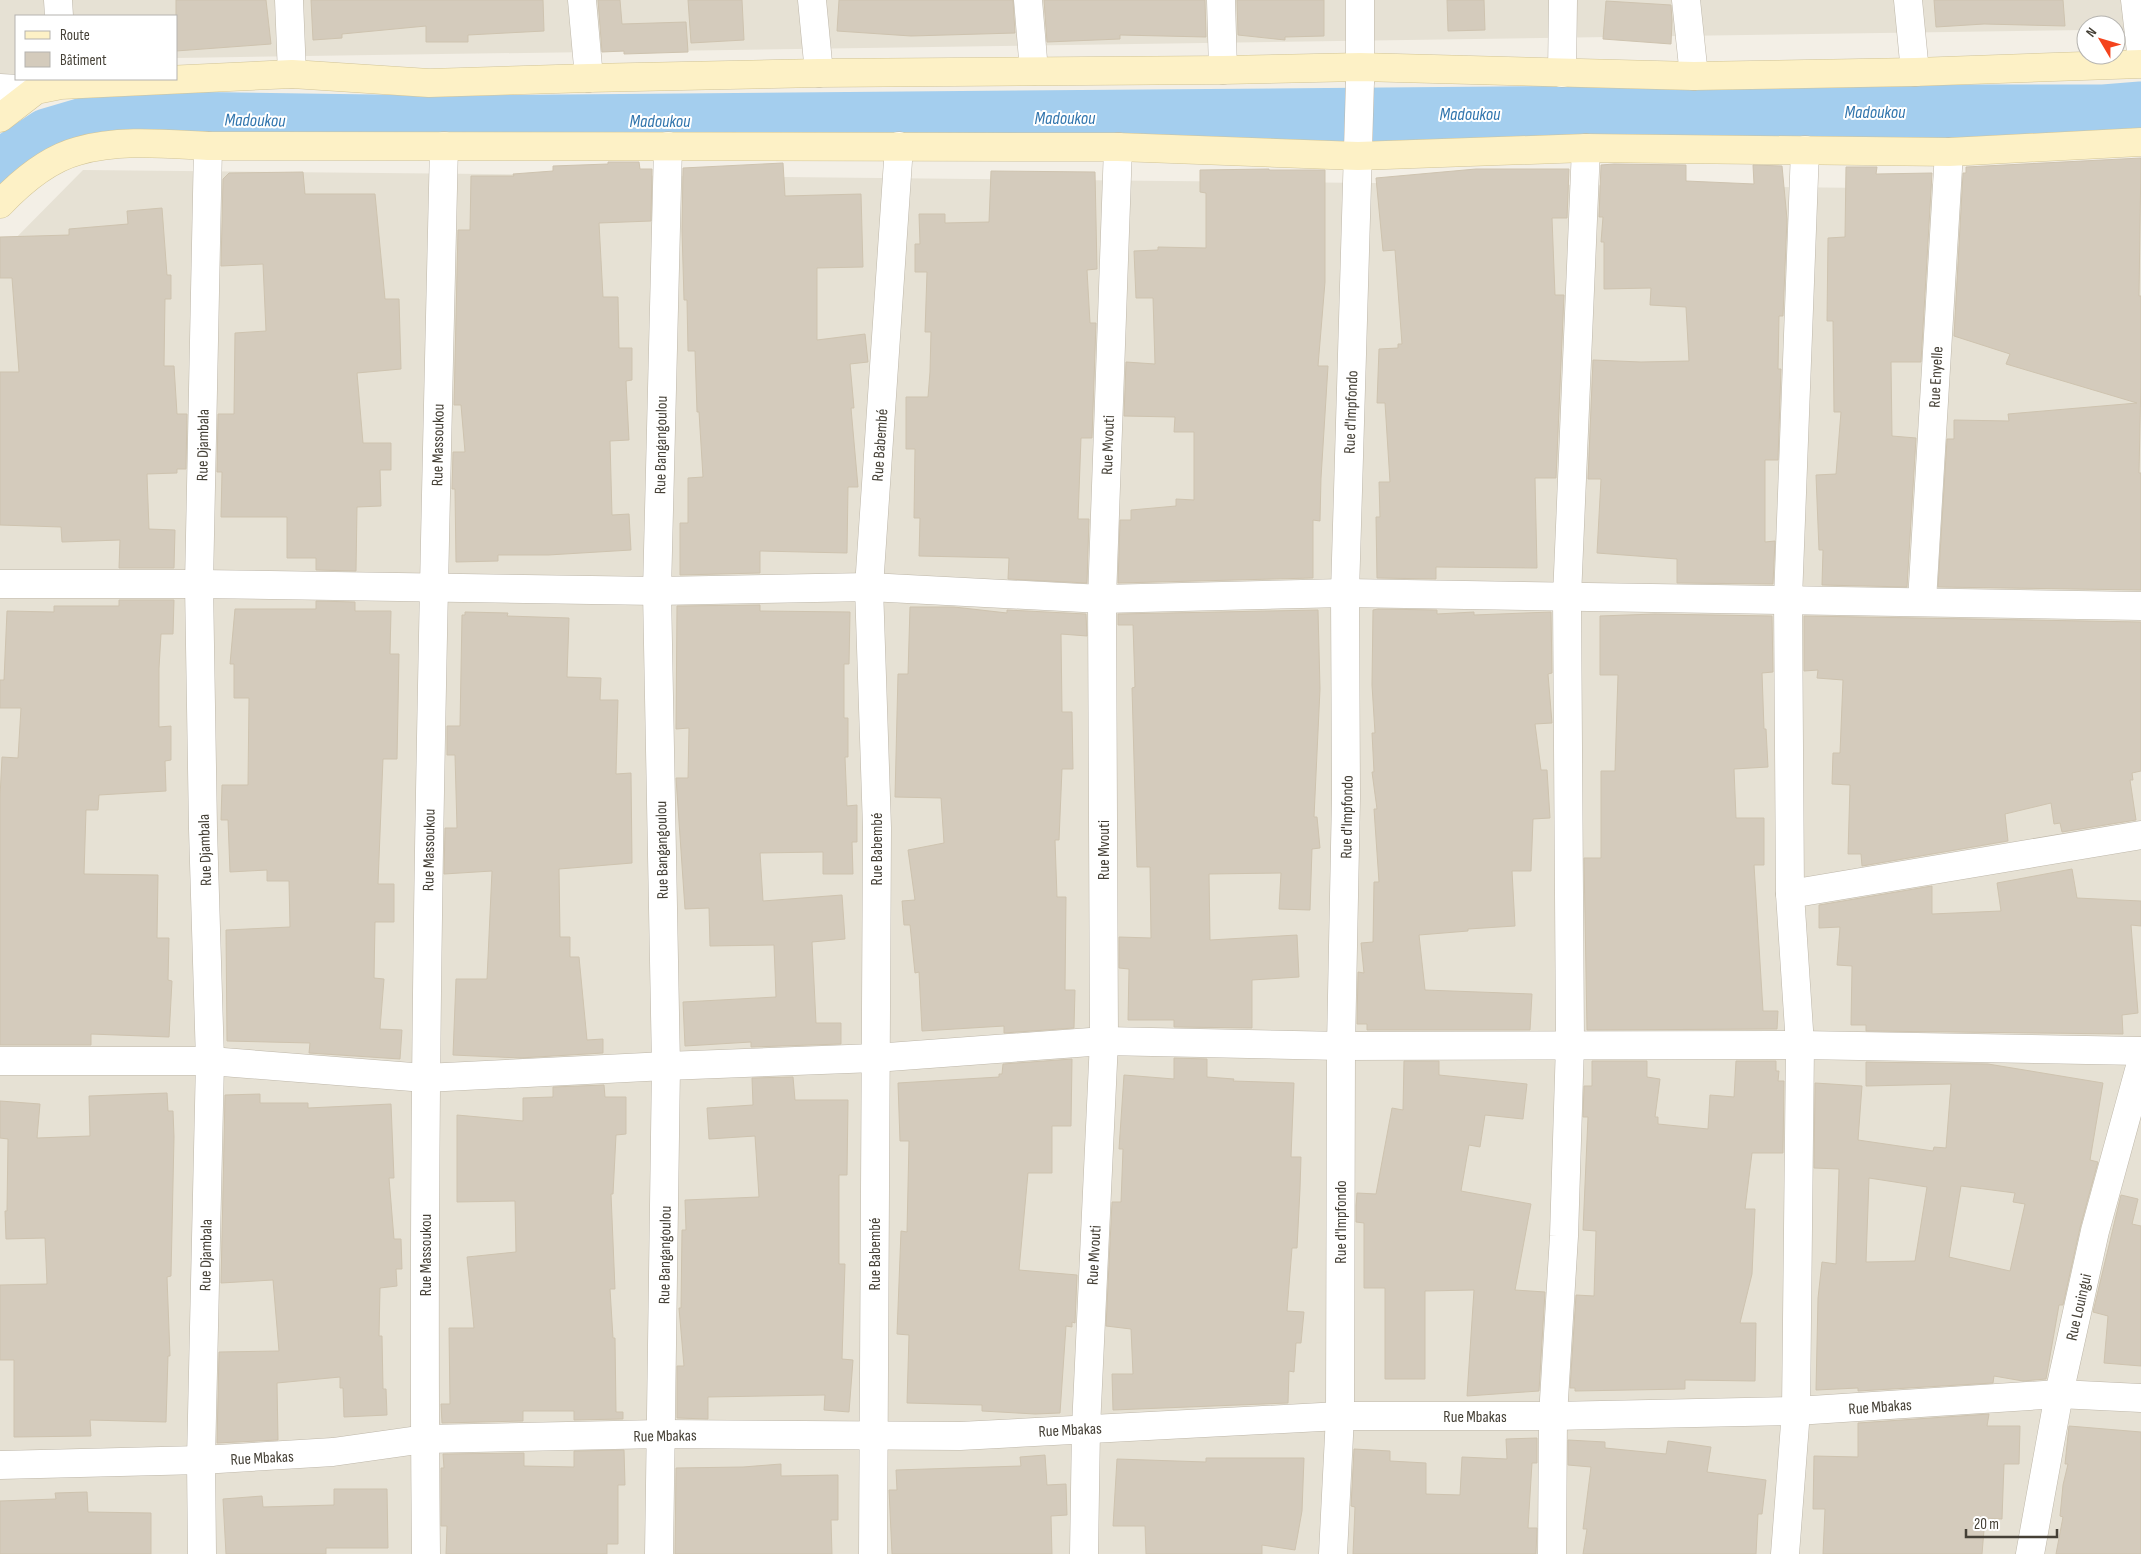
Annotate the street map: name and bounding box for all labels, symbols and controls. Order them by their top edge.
legend [15,15,178,80]
north arrow [2076,15,2126,65]
text: N [2082,24,2100,40]
text: Route [60,26,90,45]
text: Bâtiment [60,51,107,70]
water label: Madoukou [1845,102,1906,123]
water label: Madoukou [1440,104,1501,125]
water label: Madoukou [1035,108,1096,129]
water label: Madoukou [224,109,286,132]
water label: Madoukou [630,111,691,132]
street label: Rue Enyelle [1925,346,1948,408]
street label: Rue d'Impfondo [1341,370,1362,454]
street label: Rue Bangangoulou [651,396,672,494]
street label: Rue Massoukou [428,404,449,486]
street label: Rue Babembé [868,408,893,482]
street label: Rue Djambala [193,409,214,481]
street label: Rue Mvouti [1098,415,1119,475]
street label: Rue d'Impfondo [1337,775,1358,859]
street label: Rue Bangangoulou [652,801,673,899]
street label: Rue Massoukou [419,809,440,891]
street label: Rue Babembé [868,813,887,885]
street label: Rue Djambala [195,814,216,886]
street label: Rue Mvouti [1095,820,1114,880]
street label: Rue d'Impfondo [1332,1180,1351,1264]
street label: Rue Bangangoulou [655,1206,676,1304]
street label: Rue Massoukou [417,1214,436,1296]
street label: Rue Babembé [866,1218,885,1290]
street label: Rue Djambala [196,1219,217,1291]
street label: Rue Mvouti [1083,1225,1106,1285]
street label: Rue Louingui [2063,1272,2096,1343]
street label: Rue Mbakas [1848,1396,1913,1419]
street label: Rue Mbakas [1443,1408,1507,1427]
street label: Rue Mbakas [1038,1419,1102,1442]
street label: Rue Mbakas [633,1426,697,1447]
street label: Rue Mbakas [230,1447,294,1470]
scale bar [1966,1506,2057,1538]
text: 20 m [1974,1515,1999,1534]

